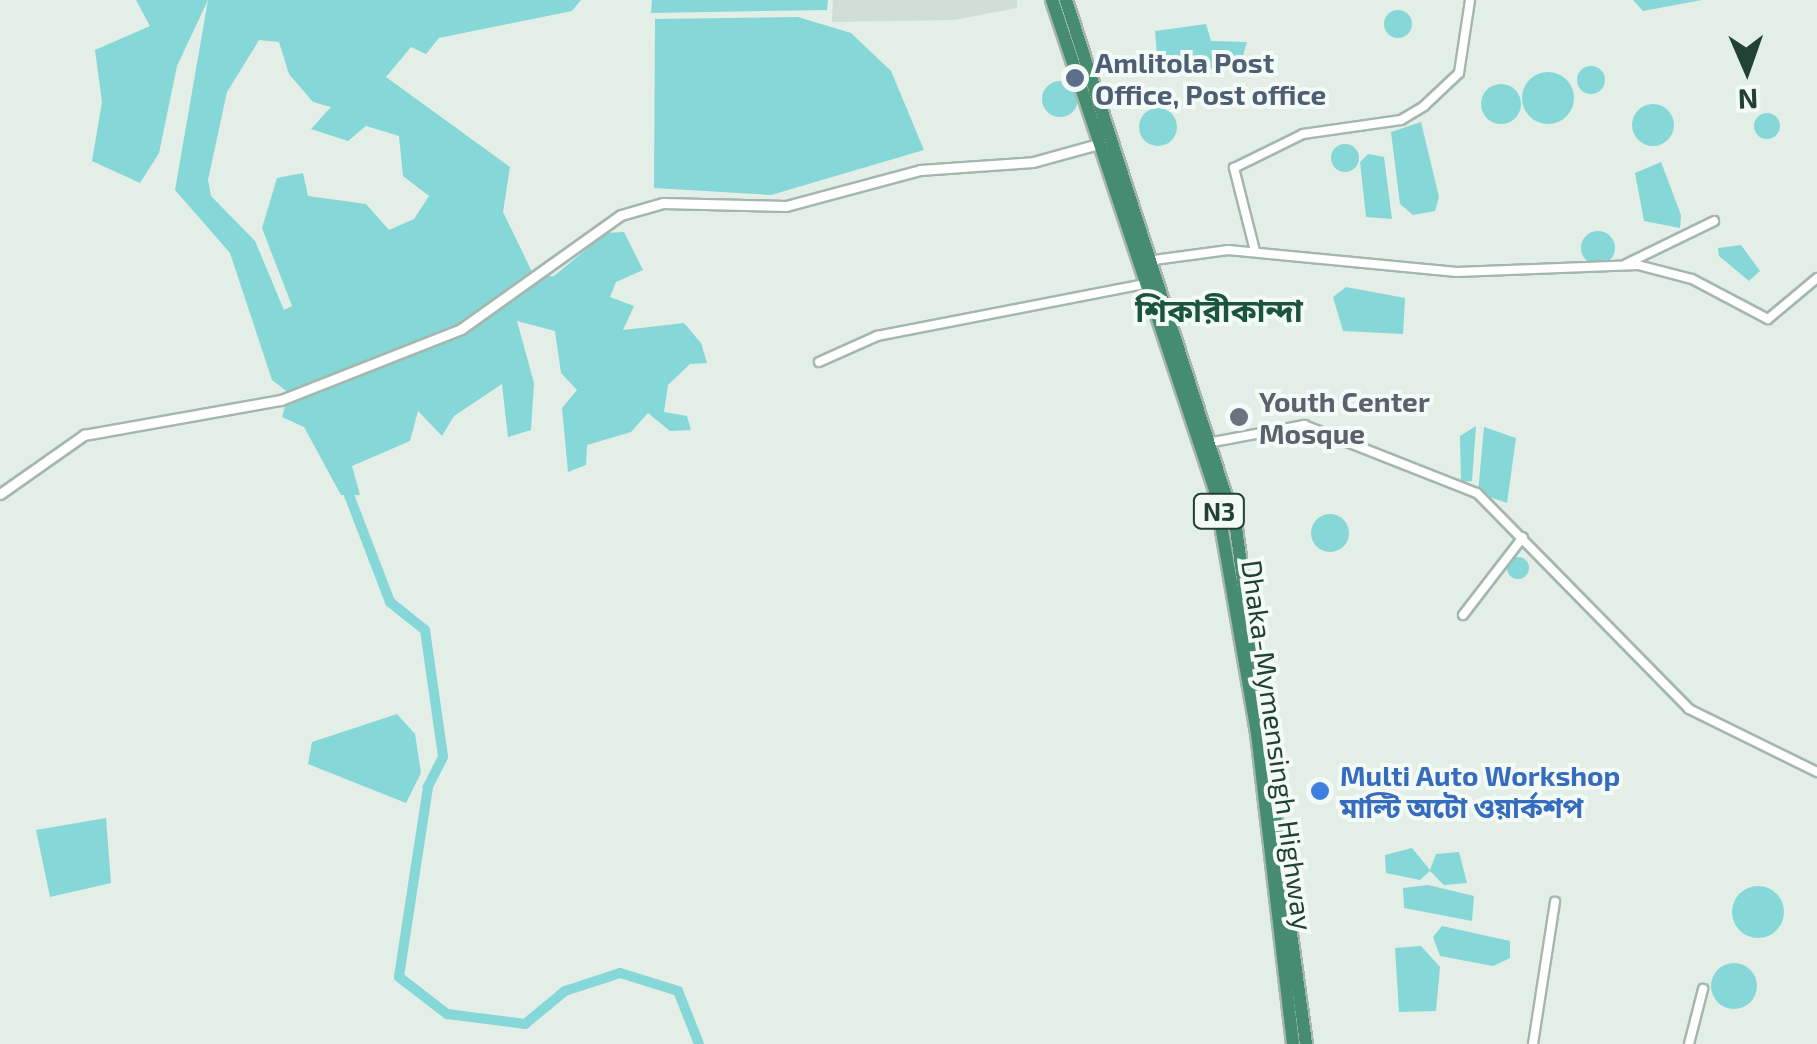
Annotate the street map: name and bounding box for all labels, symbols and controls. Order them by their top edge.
north arrow [1697,20,1797,120]
place label: Amlitola Post Office, Post office [1095,45,1326,111]
marker: Amlitola Post Office, Post office [1064,67,1086,89]
text: N [1737,83,1759,117]
district label: শিকারীকান্দা [1135,290,1303,328]
place label: Youth Center Mosque [1259,384,1430,450]
marker: Youth Center Mosque [1228,406,1250,428]
road number: N3 [1192,491,1246,531]
street label: Dhaka-Mymensingh Highway [1235,558,1321,932]
place label: Multi Auto Workshop মাল্টি অটো ওয়ার্কশপ [1340,758,1621,824]
marker: Multi Auto Workshop মাল্টি অটো ওয়ার্কশপ [1309,780,1331,802]

